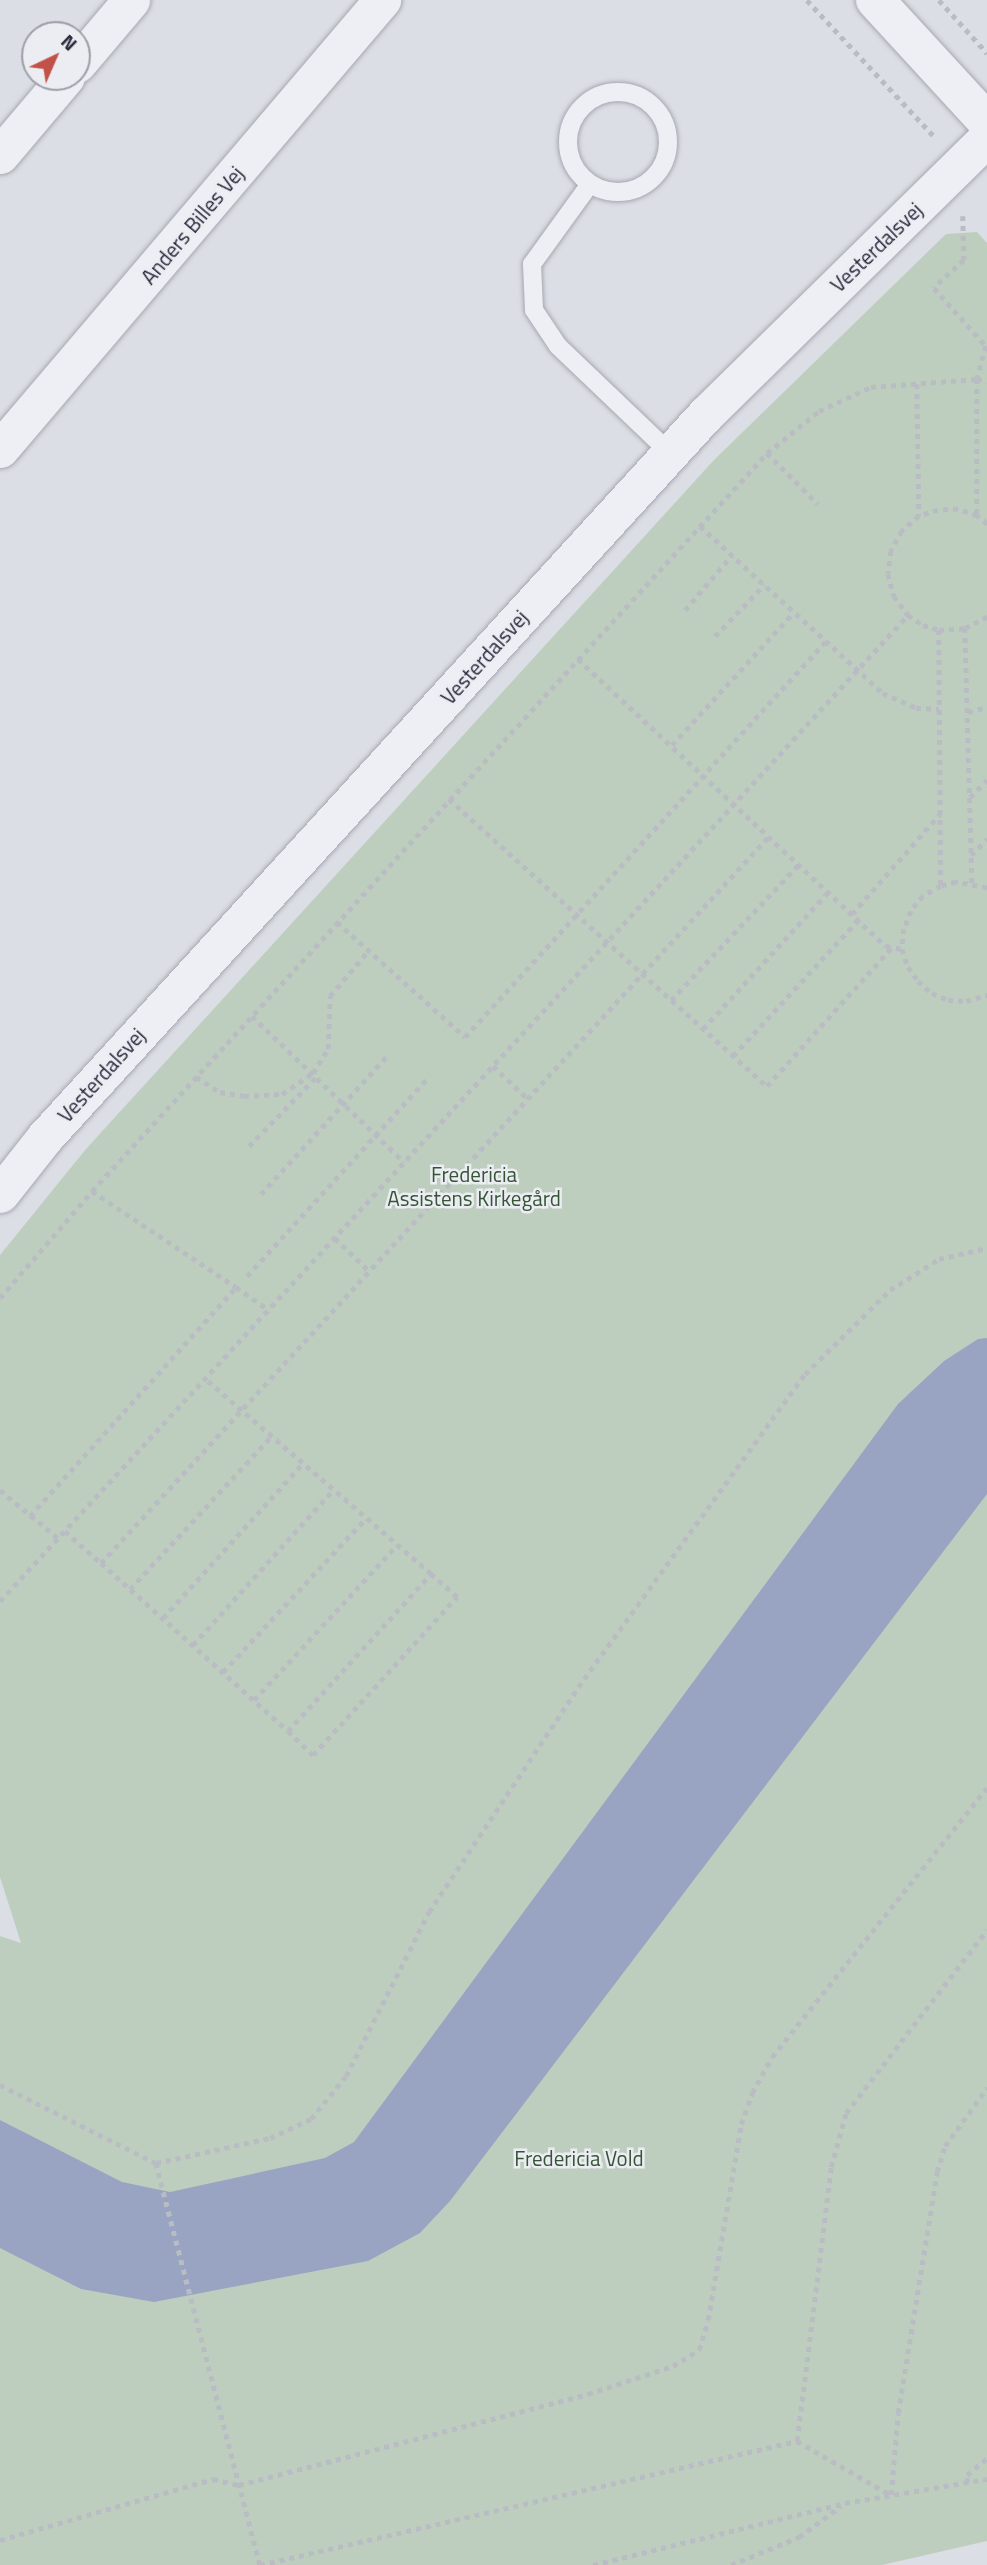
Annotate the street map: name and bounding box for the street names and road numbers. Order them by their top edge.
street label: Anders Billes Vej [135,161,249,289]
street label: Vesterdalsvej [825,197,927,297]
street label: Vesterdalsvej [435,605,533,709]
street label: Vesterdalsvej [52,1023,150,1127]

